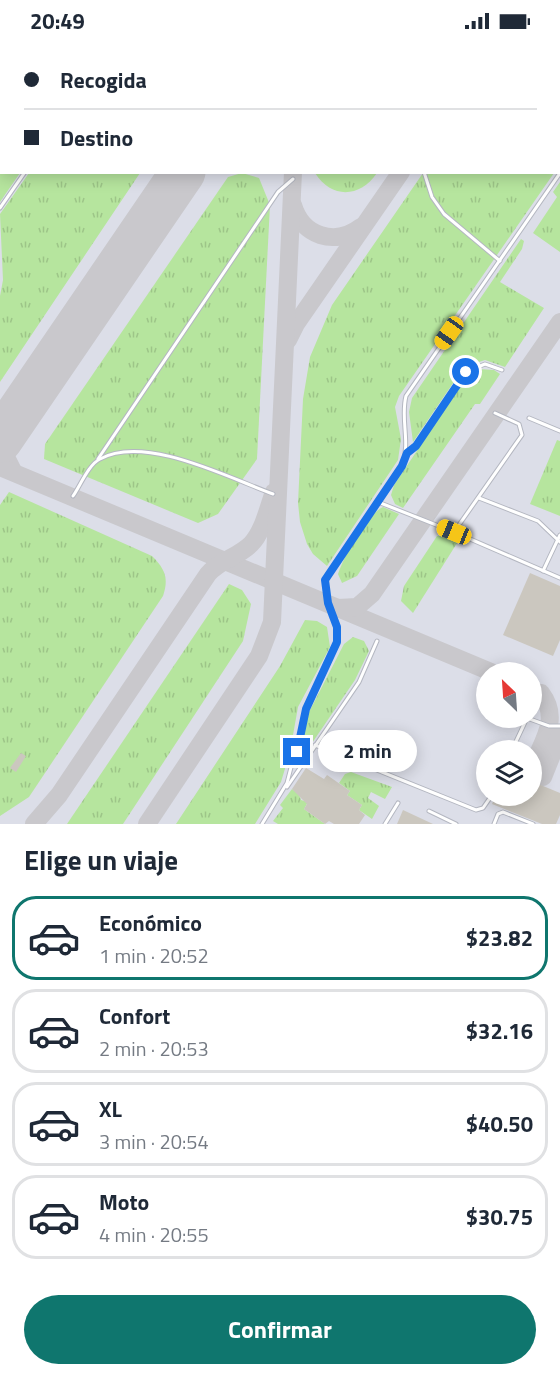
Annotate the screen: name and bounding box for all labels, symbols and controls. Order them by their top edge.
text: 20:49 [30,4,85,38]
text: Recogida [60,63,147,97]
text: Destino [60,121,133,155]
car [431,313,467,353]
route start [452,358,479,385]
car [434,517,474,547]
north arrow [476,662,542,728]
map controls [476,662,542,806]
callout: 2 min [318,731,417,773]
text: 2 min [343,735,392,766]
route end [283,738,310,765]
button: layers [476,740,542,806]
text: Elige un viaje [24,839,178,880]
text: Económico [99,906,202,940]
icon: car [27,911,81,965]
text: $23.82 [466,921,533,955]
text: 1 min · 20:52 [99,940,209,971]
text: Confort [99,999,170,1033]
icon: car [27,1004,81,1058]
text: $32.16 [466,1014,533,1048]
text: 2 min · 20:53 [99,1033,209,1064]
text: XL [99,1092,122,1126]
icon: car [27,1097,81,1151]
text: $40.50 [466,1107,533,1141]
text: 3 min · 20:54 [99,1126,209,1157]
text: Moto [99,1185,149,1219]
icon: car [27,1190,81,1244]
text: $30.75 [466,1200,533,1234]
text: 4 min · 20:55 [99,1219,209,1250]
button: Confirmar [24,1295,536,1364]

